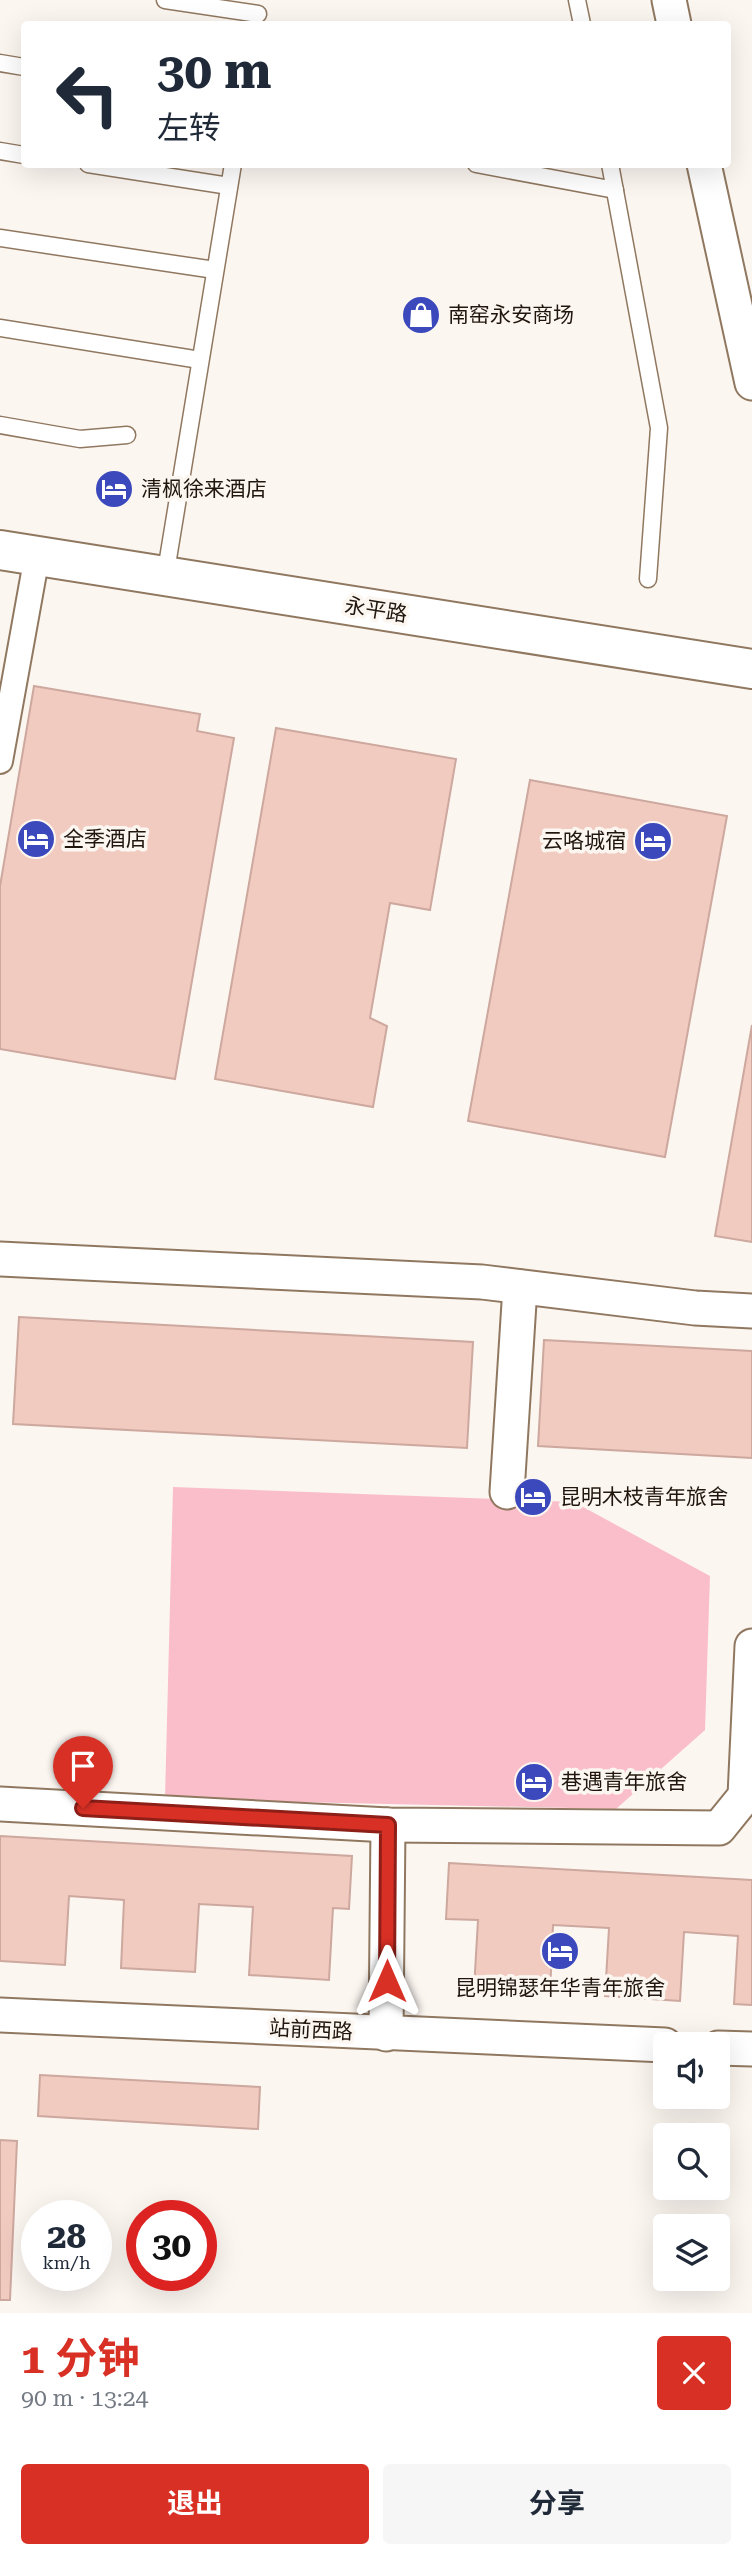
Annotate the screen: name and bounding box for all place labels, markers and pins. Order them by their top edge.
shop icon: 南窑永安商场 [400,294,442,336]
place label: 南窑永安商场 [448,303,574,327]
hotel icon: 清枫徐来酒店 [93,468,135,510]
place label: 清枫徐来酒店 [141,477,267,501]
hotel icon: 全季酒店 [15,818,57,860]
hotel icon: 云咯城宿 [632,820,674,862]
place label: 全季酒店 [63,827,147,851]
place label: 云咯城宿 [542,829,626,853]
hotel icon: 昆明木枝青年旅舍 [512,1476,554,1518]
place label: 昆明木枝青年旅舍 [560,1485,728,1509]
pin [53,1736,113,1808]
hotel icon: 巷遇青年旅舍 [513,1761,555,1803]
place label: 巷遇青年旅舍 [561,1770,687,1794]
hotel icon: 昆明锦瑟年华青年旅舍 [539,1930,581,1972]
place label: 昆明锦瑟年华青年旅舍 [455,1976,665,2000]

